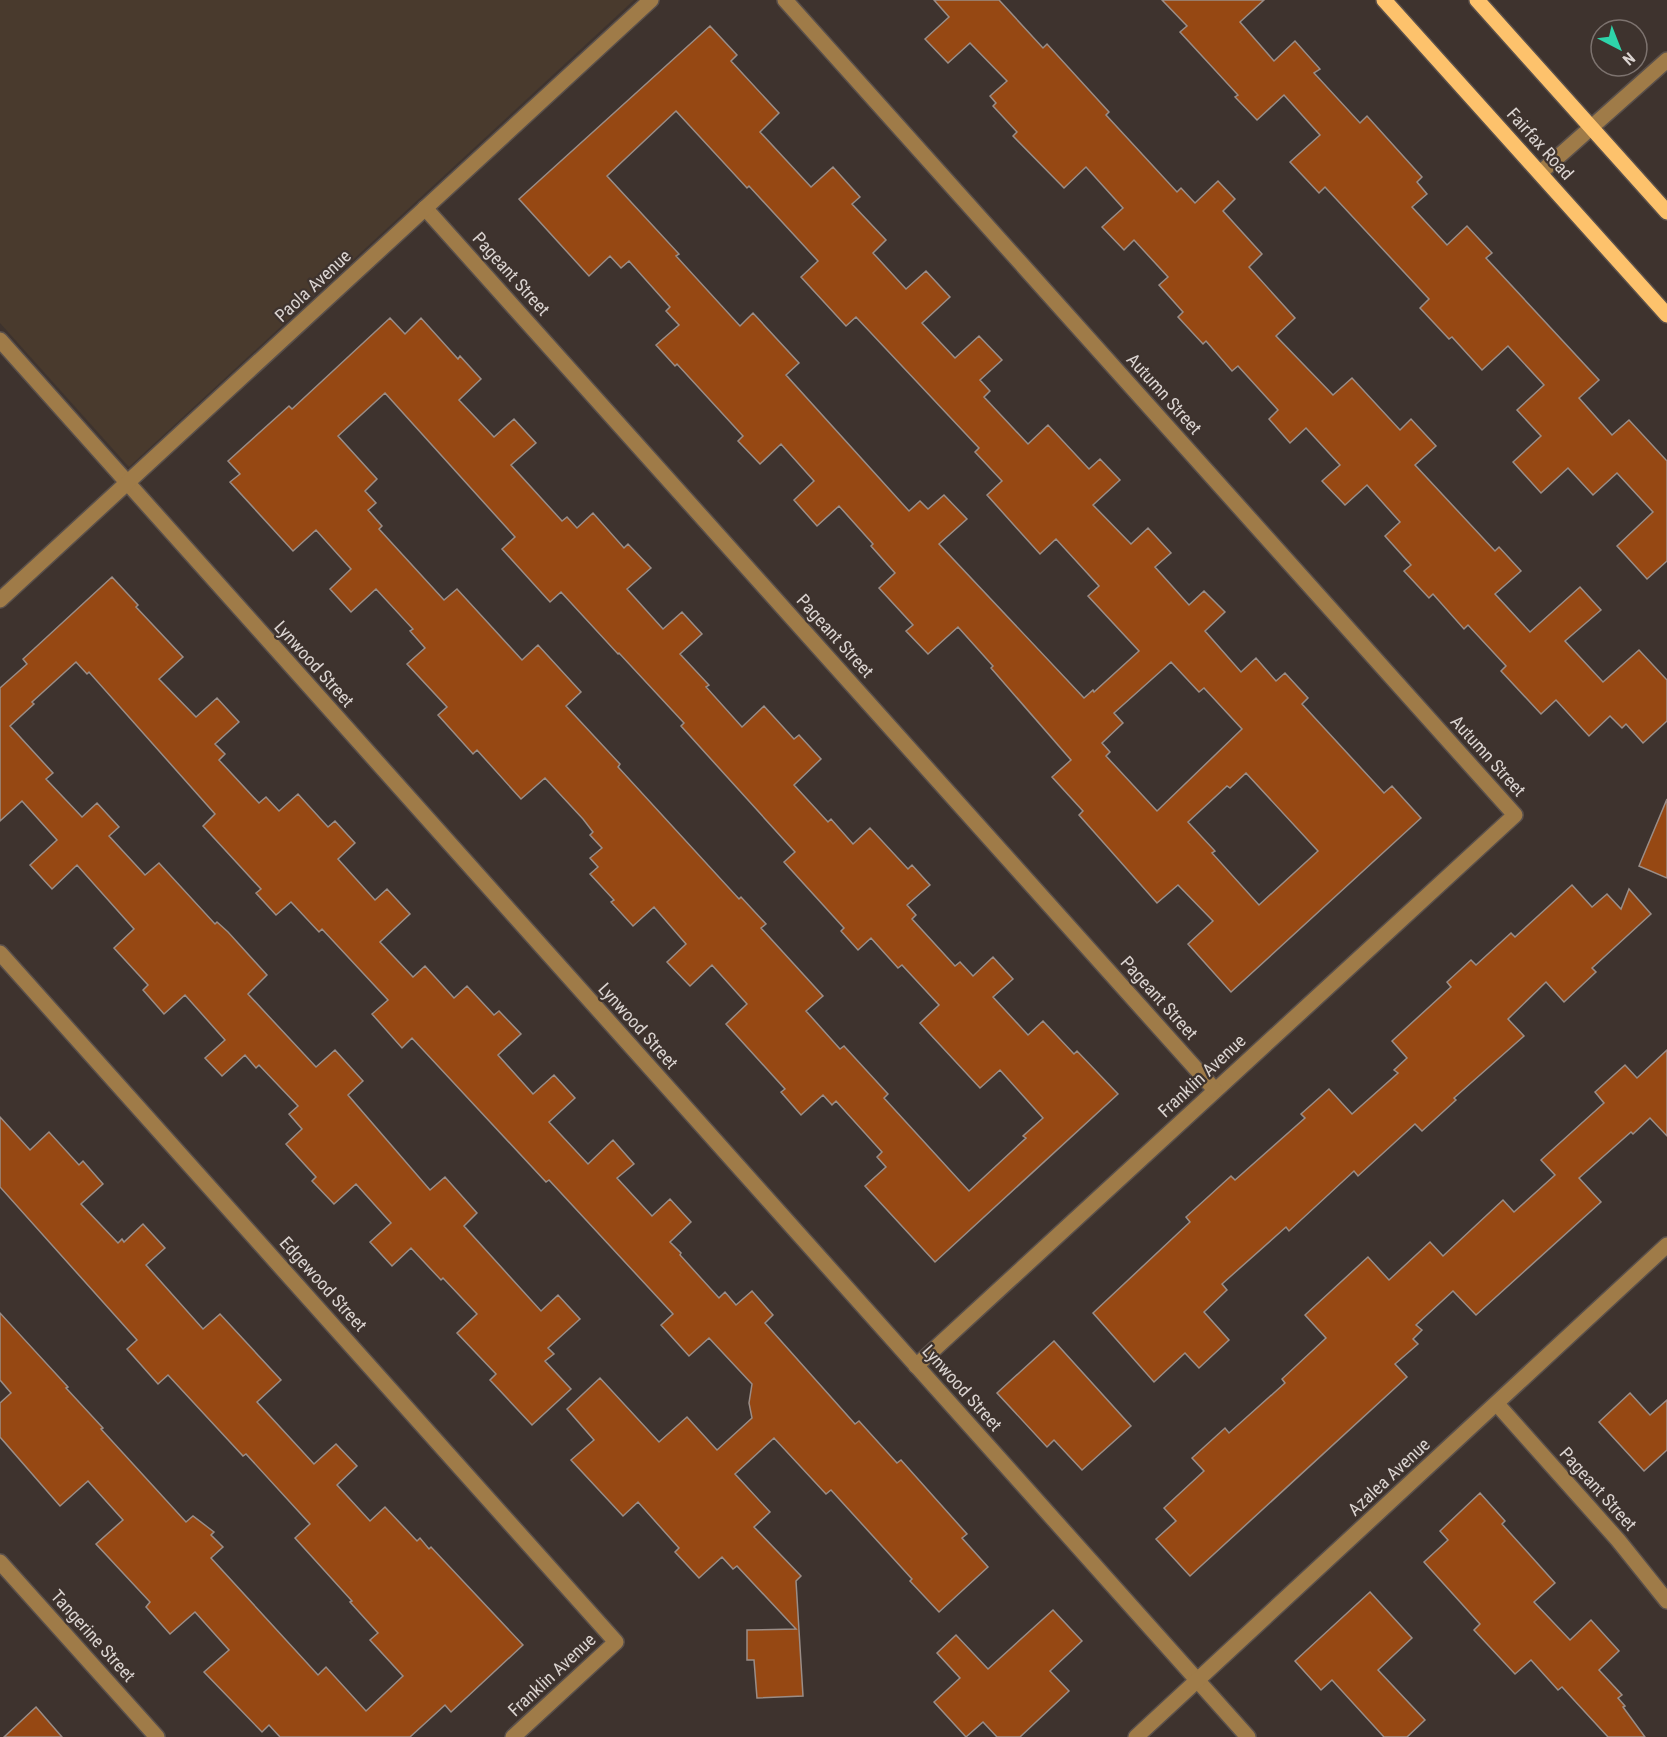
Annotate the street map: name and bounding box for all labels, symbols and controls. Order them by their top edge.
north arrow [1589,18,1649,78]
text: N [1619,48,1639,69]
street label: Fairfax Road [1503,103,1578,184]
street label: Pageant Street [469,228,554,320]
street label: Paola Avenue [270,245,355,326]
street label: Autumn Street [1123,349,1206,438]
street label: Pageant Street [793,590,878,682]
street label: Lynwood Street [270,616,359,711]
street label: Autumn Street [1447,711,1530,800]
street label: Pageant Street [1117,952,1202,1044]
street label: Lynwood Street [594,978,683,1073]
street label: Franklin Avenue [1154,1030,1250,1121]
street label: Edgewood Street [275,1232,371,1335]
street label: Lynwood Street [918,1340,1007,1435]
street label: Azalea Avenue [1343,1433,1434,1520]
street label: Pageant Street [1556,1443,1641,1535]
street label: Tangerine Street [47,1585,140,1686]
street label: Franklin Avenue [504,1629,600,1720]

